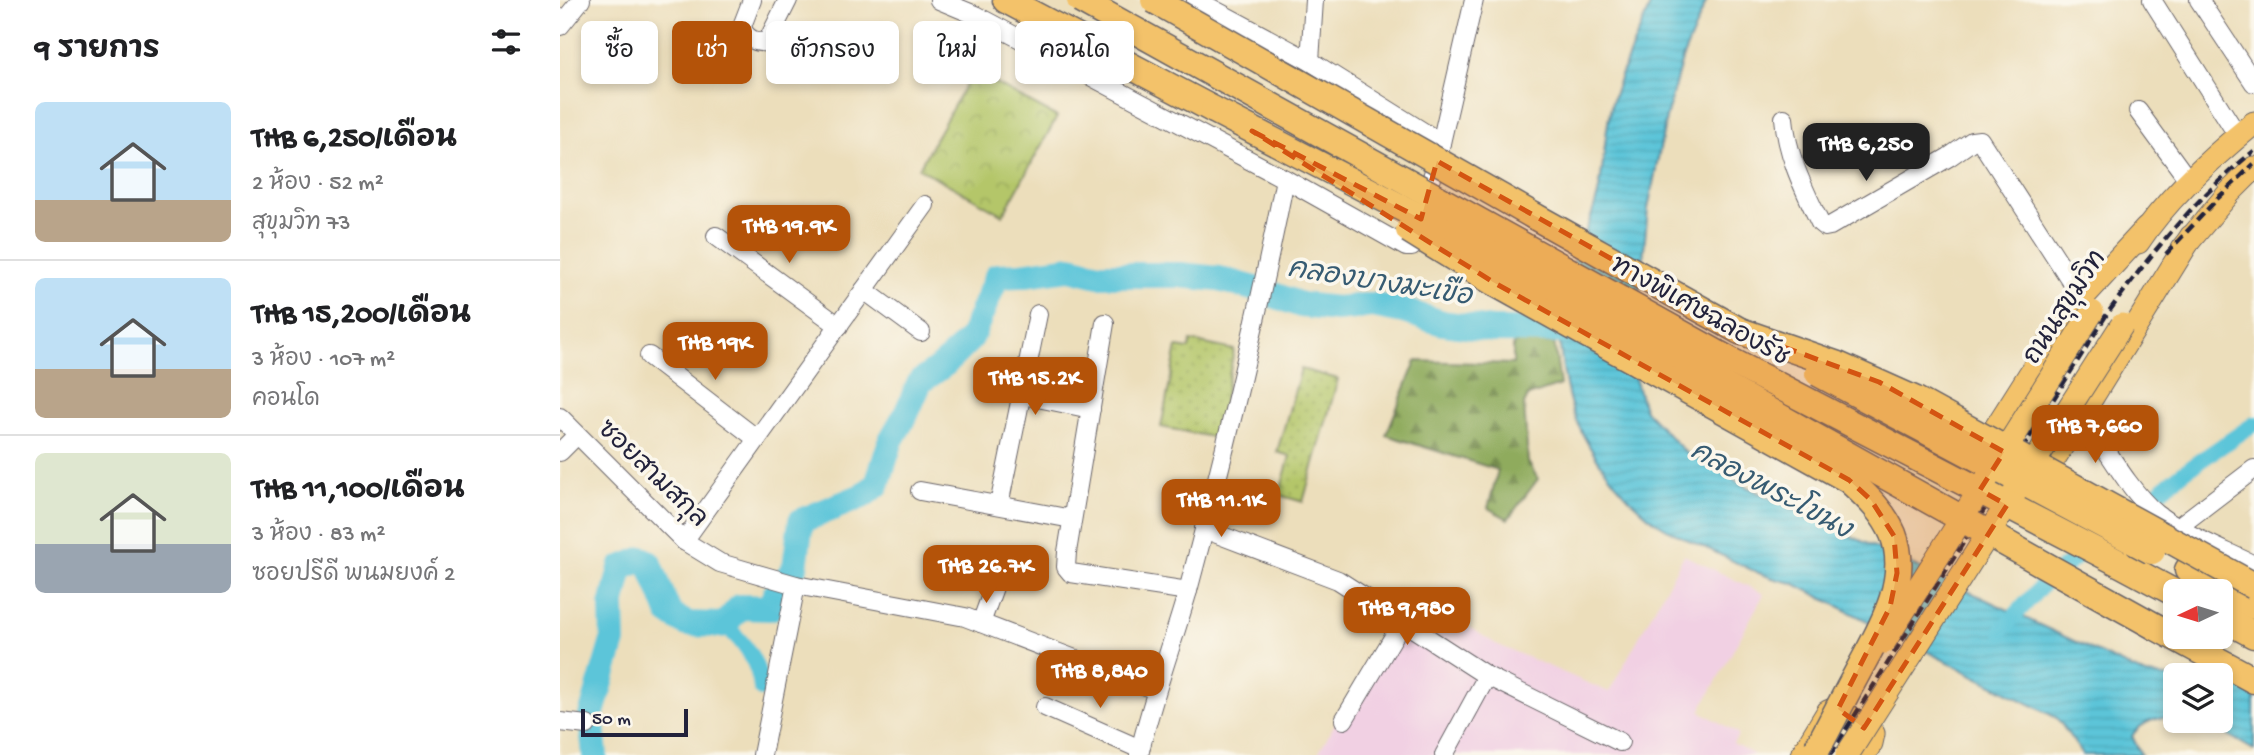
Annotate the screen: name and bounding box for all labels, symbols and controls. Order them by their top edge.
chip: ซื้อ [581,21,658,84]
chip: เช่า [672,21,752,84]
chip: ตัวกรอง [766,21,899,84]
chip: ใหม่ [913,21,1001,84]
chip: คอนโด [1015,21,1134,84]
icon: filters [487,23,525,61]
text: 9 รายการ [35,34,160,69]
text: THB 6,250/เดือน [252,123,457,158]
pin: THB 6,250 [1786,124,1946,183]
icon: home [91,130,175,214]
text: THB 6,250 [1819,132,1913,159]
text: 2 ห้อง · 52 m² [252,171,384,198]
pin: THB 19.9K [709,205,869,265]
text: สุขุมวิท 73 [252,211,350,238]
text: THB 19.9K [743,214,835,241]
street label: ถนนสุขุมวิท [2015,243,2115,371]
street label: ทางพิเศษฉลองรัช [1604,248,1795,375]
water label: คลองบางมะเขือ [1285,249,1476,316]
text: THB 15,200/เดือน [252,299,471,334]
icon: home [91,306,175,390]
pin: THB 19K [650,322,780,382]
text: THB 19K [679,331,751,358]
text: 3 ห้อง · 107 m² [252,347,395,374]
pin: THB 15.2K [955,358,1115,417]
text: THB 15.2K [989,366,1081,393]
text: คอนโด [252,387,320,414]
pin: THB 7,660 [2015,406,2175,465]
text: THB 7,660 [2048,414,2142,441]
street label: ซอยสามสกุล [589,415,712,535]
water label: คลองพระโขนง [1684,431,1861,549]
text: THB 11,100/เดือน [252,474,465,509]
pin: THB 11.1K [1141,480,1301,539]
icon: home [91,481,175,565]
text: THB 11.1K [1178,488,1264,515]
text: 3 ห้อง · 83 m² [252,522,385,549]
pin: THB 26.7K [906,546,1066,605]
text: THB 26.7K [939,554,1033,581]
text: ซอยปรีดี พนมยงค์ 2 [252,562,455,589]
north arrow [2163,579,2233,649]
map controls [2163,579,2233,733]
pin: THB 9,980 [1327,588,1487,647]
text: THB 9,980 [1359,596,1455,623]
pin: THB 8,840 [1020,650,1180,710]
text: THB 8,840 [1052,659,1148,686]
button: layers [2163,663,2233,733]
scale bar [581,706,688,738]
text: 50 m [592,709,631,732]

